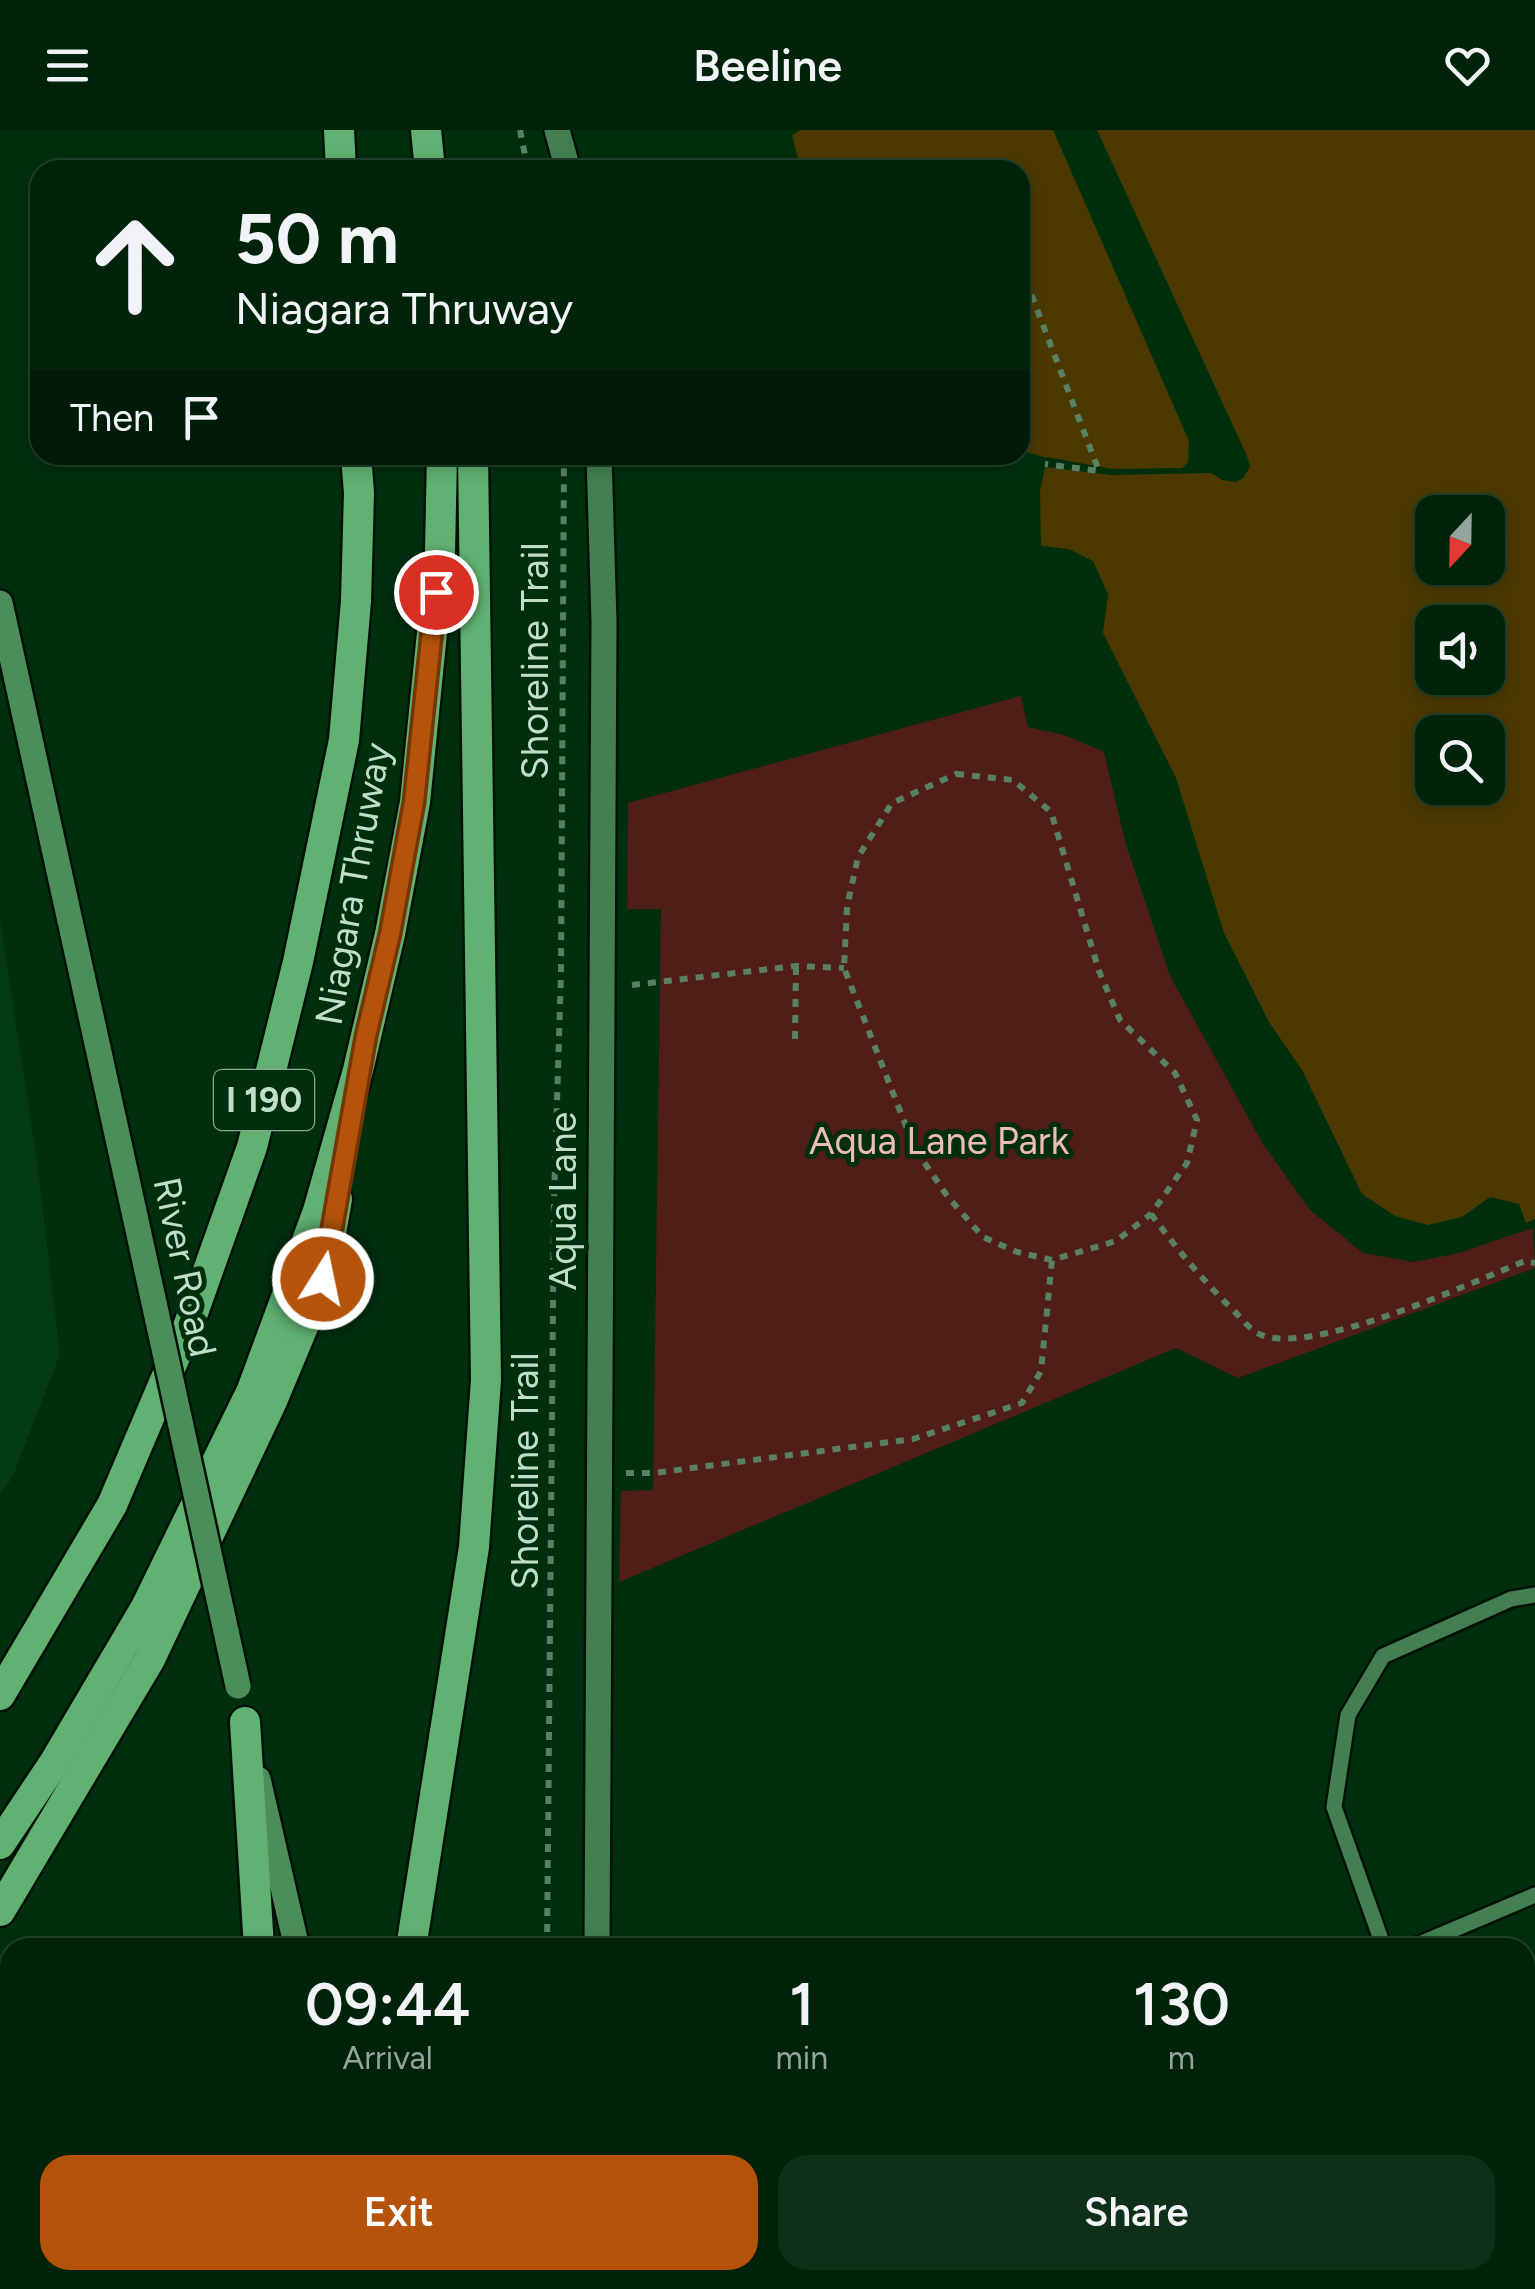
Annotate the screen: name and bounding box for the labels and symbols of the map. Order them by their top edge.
north arrow [1415,495,1505,585]
street label: Shoreline Trail [512,542,558,780]
pin [394,550,479,635]
street label: Niagara Thruway [306,739,400,1029]
road number: I 190 [214,1070,314,1130]
street label: Aqua Lane [540,1112,586,1290]
park label: Aqua Lane Park [809,1118,1070,1164]
street label: River Road [144,1173,226,1361]
position arrow [271,1227,375,1331]
street label: Shoreline Trail [502,1352,548,1590]

